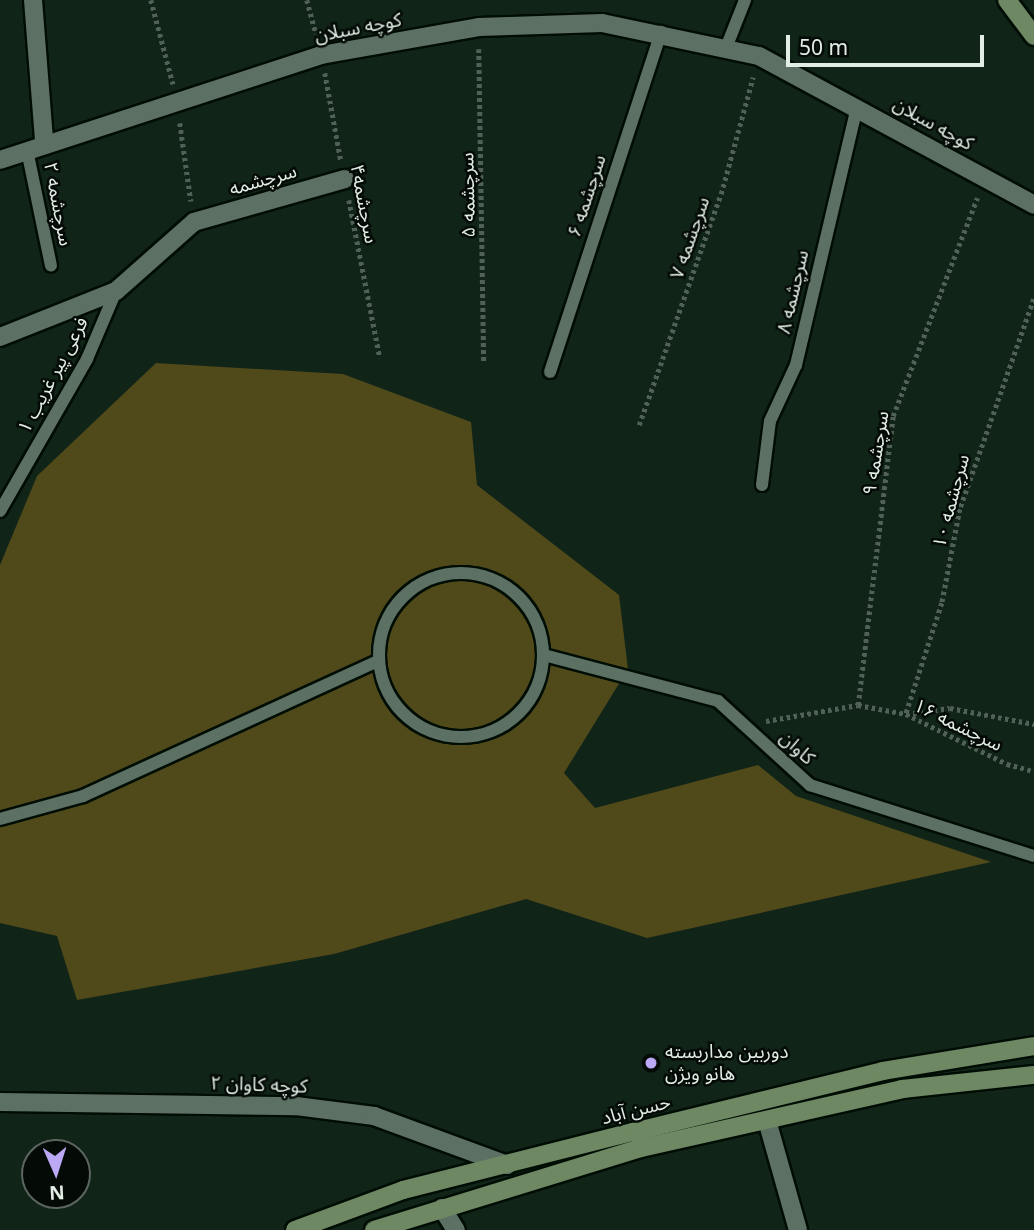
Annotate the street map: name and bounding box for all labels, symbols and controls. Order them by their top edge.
street label: کوچه سبلان [313,8,403,48]
scale bar [789,21,987,65]
text: 50 m [799,33,848,61]
street label: کوچه سبلان [889,93,977,155]
street label: سرچشمه ۵ [456,152,480,238]
street label: سرچشمه ۶ [563,152,611,240]
street label: سرچشمه ۲ [39,160,77,248]
street label: سرچشمه [227,160,299,200]
street label: سرچشمه۴ [345,163,383,245]
street label: سرچشمه ۷ [665,194,715,282]
street label: سرچشمه ۸ [772,248,814,336]
street label: فرعی پیر غریب ۱ [13,313,93,437]
street label: سرچشمه ۹ [858,409,894,497]
street label: سرچشمه ۱۰ [928,452,974,550]
street label: ۱۶ سرچشمه [910,694,1006,756]
street label: کاوان [775,726,819,770]
place label: دوربین مداربسته هانو ویژن [665,1041,789,1085]
marker: دوربین مداربسته هانو ویژن [643,1055,659,1071]
street label: کوچه کاوان ۲ [210,1072,308,1098]
street label: حسن آباد [599,1090,673,1130]
north arrow [21,1139,91,1209]
text: N [49,1180,65,1206]

